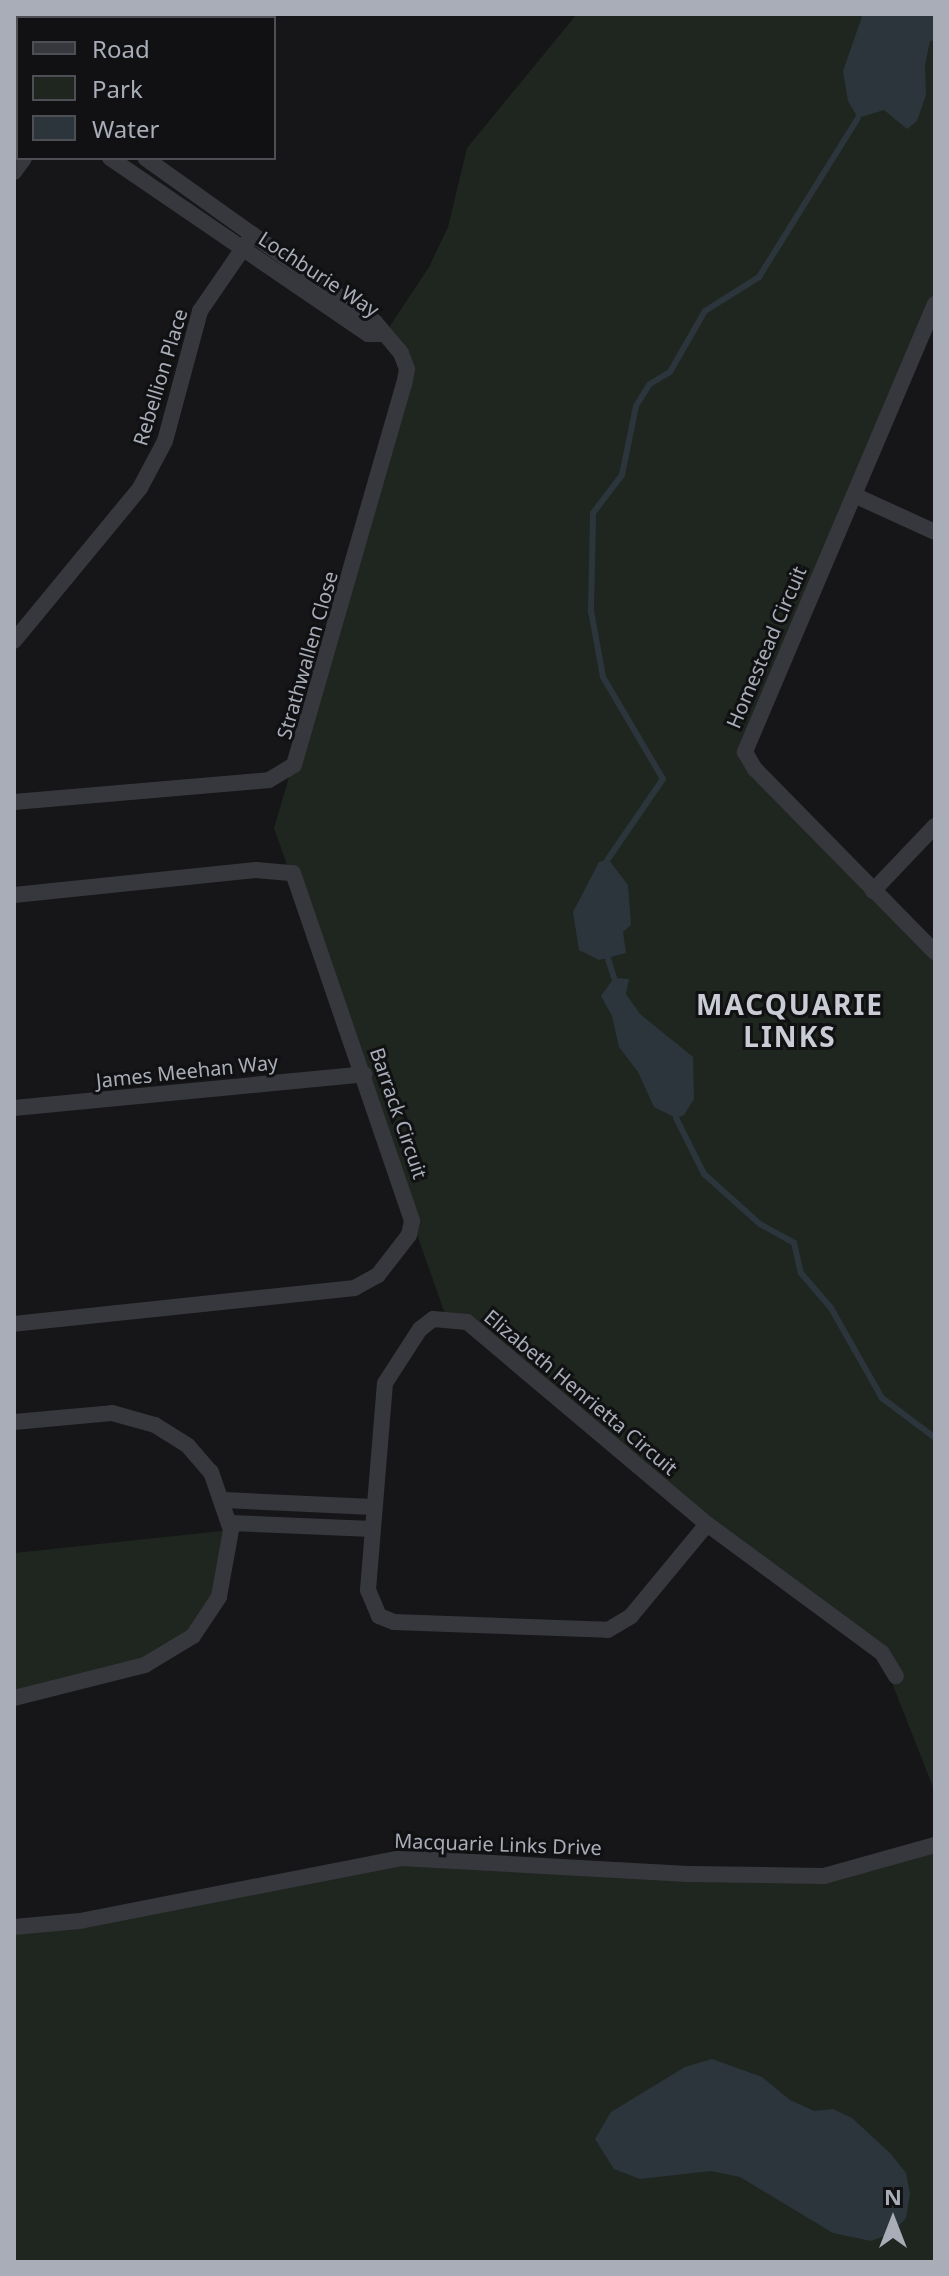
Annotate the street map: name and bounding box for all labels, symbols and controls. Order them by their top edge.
legend [16,16,276,160]
text: Road [92,32,150,65]
text: Park [92,72,143,105]
text: Water [92,112,159,145]
street label: Lochburie Way [254,226,384,322]
street label: Rebellion Place [128,306,192,448]
street label: Homestead Circuit [721,562,811,732]
street label: Strathwallen Close [272,568,342,742]
district label: MACQUARIE LINKS [696,987,884,1053]
street label: Barrack Circuit [365,1044,433,1182]
street label: James Meehan Way [95,1050,279,1092]
street label: Elizabeth Henrietta Circuit [480,1304,682,1480]
street label: Macquarie Links Drive [394,1828,602,1860]
north arrow [853,2180,933,2260]
text: N [884,2181,902,2211]

